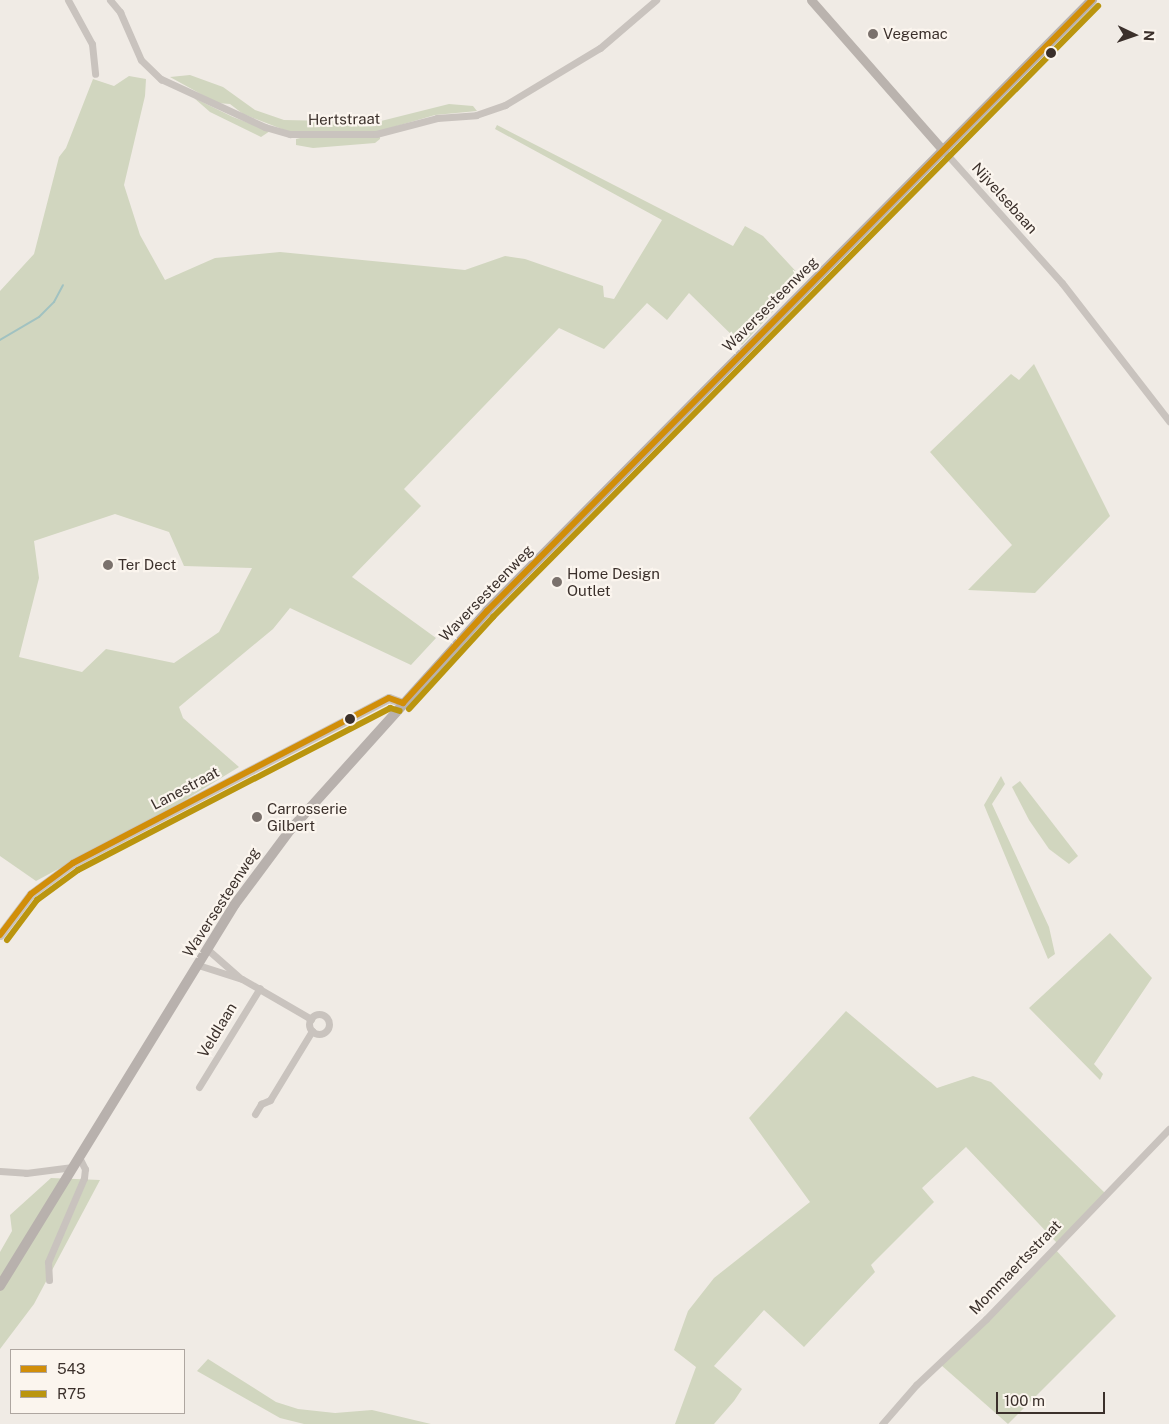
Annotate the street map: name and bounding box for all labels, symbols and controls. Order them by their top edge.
north arrow [1109,10,1159,60]
place label: Vegemac [883,25,948,43]
marker: Vegemac [867,28,879,40]
text: N [1141,30,1157,42]
unlabelled marker [1046,48,1056,58]
street label: Hertstraat [308,109,380,129]
street label: Nijvelsebaan [968,159,1042,237]
street label: Waversesteenweg [719,253,821,355]
street label: Waversesteenweg [435,541,537,645]
place label: Ter Dect [118,556,176,574]
marker: Ter Dect [102,559,114,571]
place label: Home Design Outlet [567,564,660,599]
marker: Home Design Outlet [551,576,563,588]
unlabelled marker [345,714,355,724]
street label: Lanestraat [148,763,222,813]
place label: Carrosserie Gilbert [267,799,347,834]
marker: Carrosserie Gilbert [251,811,263,823]
street label: Waversesteenweg [179,844,263,960]
street label: Veldlaan [194,999,240,1061]
street label: Mommaertsstraat [965,1216,1065,1318]
legend [10,1349,185,1414]
text: 543 [57,1360,86,1377]
scale bar [999,1382,1108,1414]
text: R75 [57,1385,86,1402]
text: 100 m [1004,1392,1045,1409]

